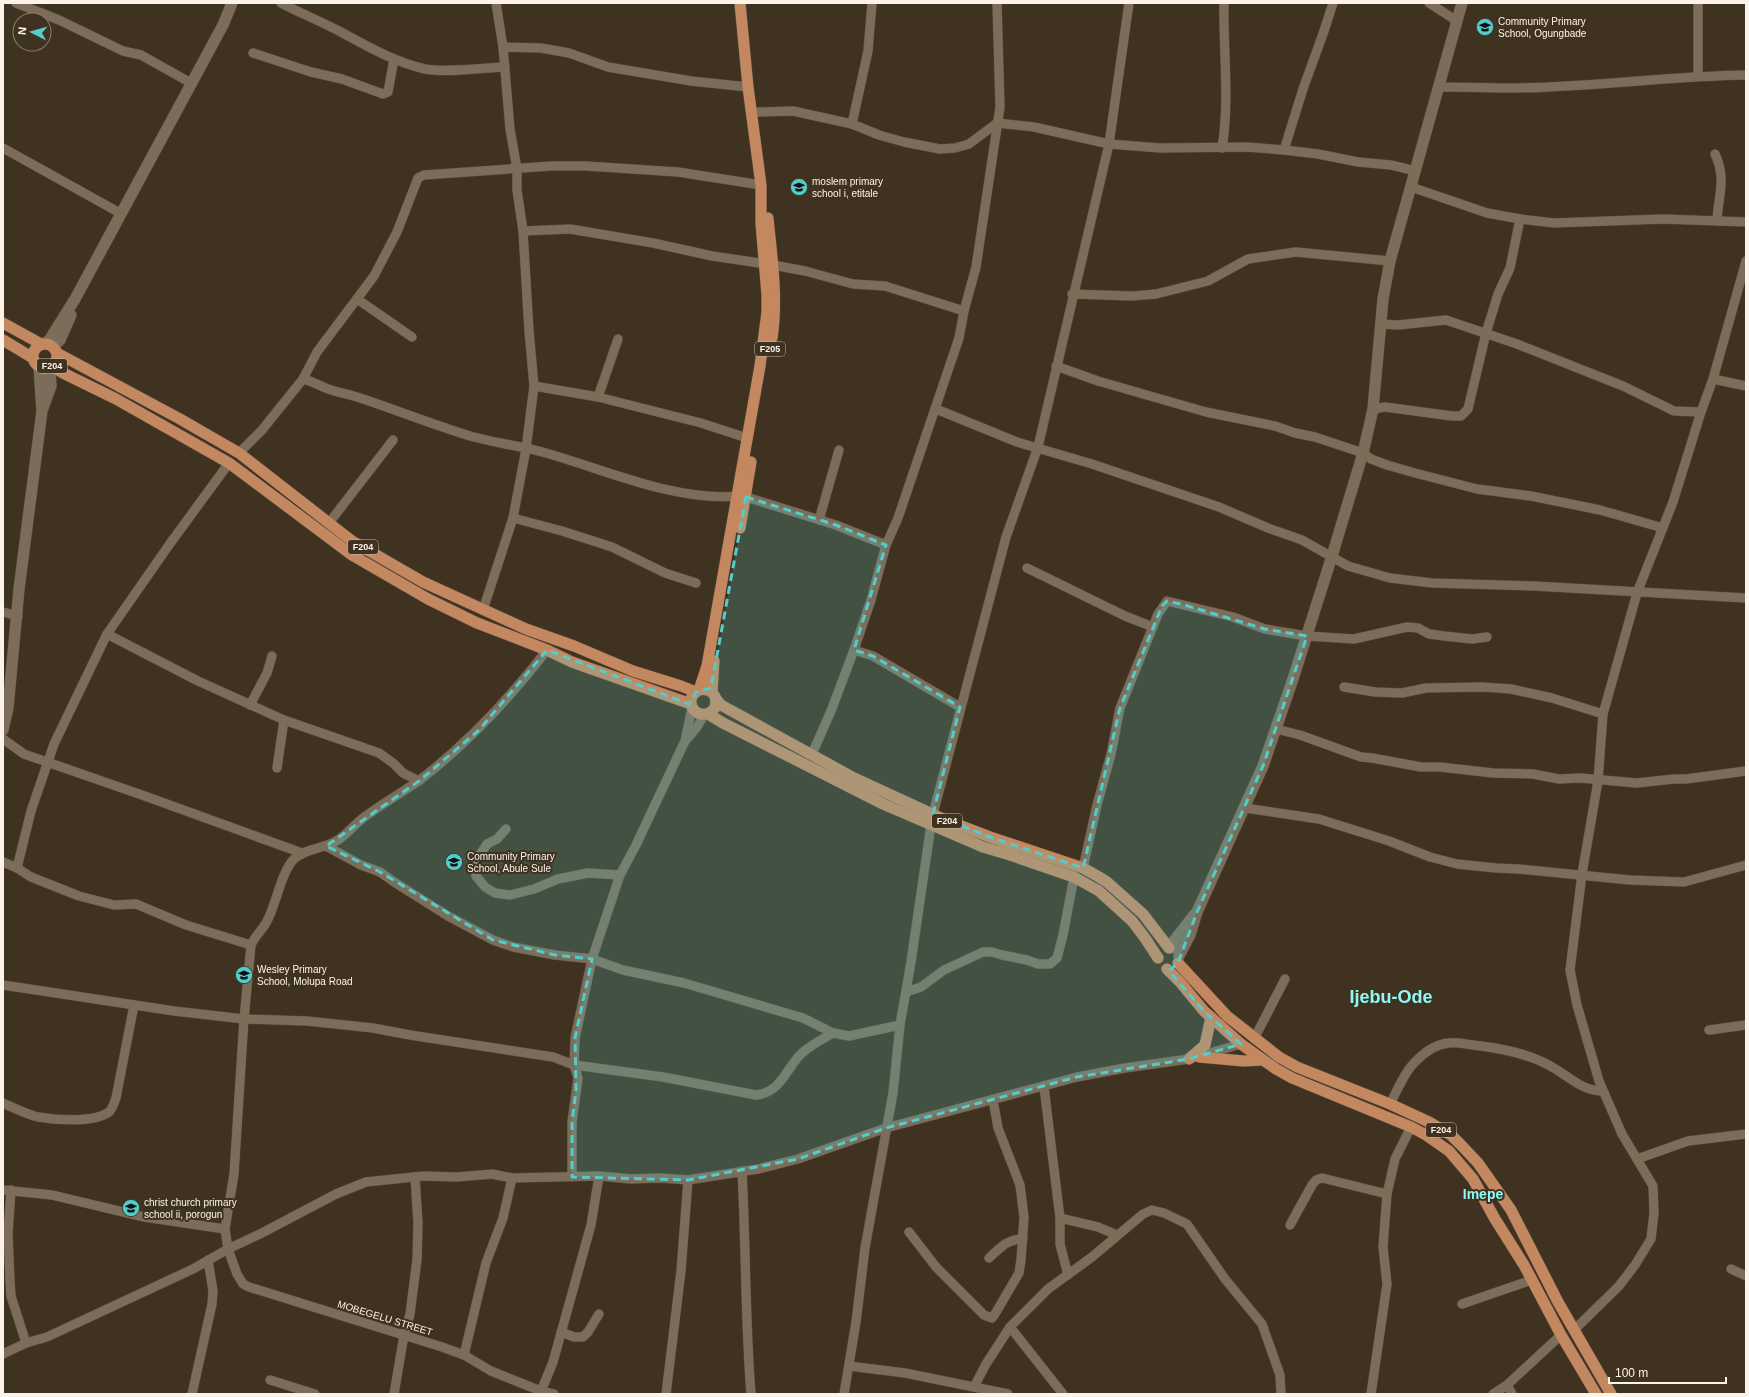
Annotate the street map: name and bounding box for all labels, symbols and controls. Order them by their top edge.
north arrow [12,12,52,52]
place label: Community Primary School, Ogungbade [1498,16,1587,39]
school or university icon: Community Primary School, Ogungbade [1475,17,1495,37]
text: N [16,26,28,36]
place label: moslem primary school i, etitale [812,176,883,199]
school or university icon: moslem primary school i, etitale [789,177,809,197]
road number: F205 [755,342,785,356]
road number: F204 [37,359,67,373]
road number: F204 [348,540,378,554]
road number: F204 [932,814,962,828]
place label: Community Primary School, Abule Sule [467,851,555,874]
school or university icon: Community Primary School, Abule Sule [444,852,464,872]
place label: Wesley Primary School, Molupa Road [257,964,353,987]
school or university icon: Wesley Primary School, Molupa Road [234,965,254,985]
district label: Ijebu-Ode [1349,987,1433,1007]
road number: F204 [1426,1123,1456,1137]
district label: Imepe [1463,1186,1503,1202]
place label: christ church primary school ii, porogun [144,1197,237,1220]
school or university icon: christ church primary school ii, porogun [121,1198,141,1218]
street label: MOBEGELU STREET [336,1298,434,1338]
scale bar [1609,1359,1726,1385]
text: 100 m [1615,1366,1648,1380]

